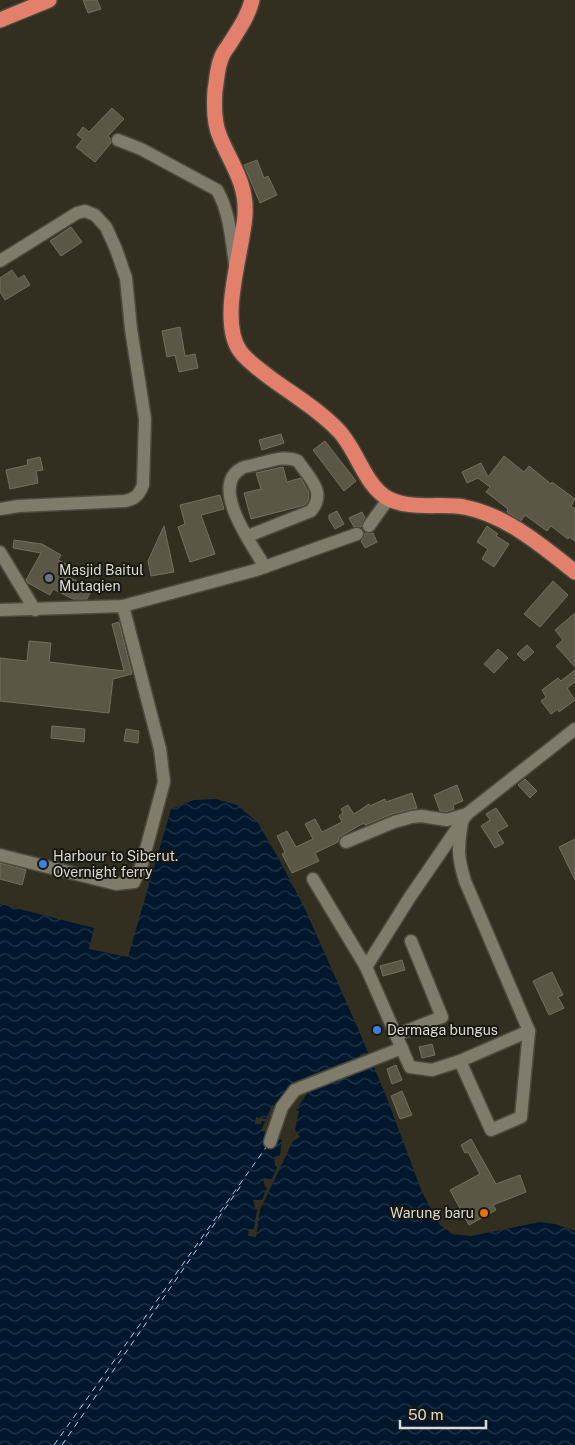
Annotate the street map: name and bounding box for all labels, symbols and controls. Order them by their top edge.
place label: Masjid Baitul Mutaqien [59,562,144,594]
marker: Masjid Baitul Mutaqien [43,572,55,584]
place label: Harbour to Siberut. Overnight ferry [53,848,178,880]
marker: Harbour to Siberut. Overnight ferry [37,858,49,870]
place label: Dermaga bungus [387,1022,498,1038]
marker: Dermaga bungus [371,1024,383,1036]
place label: Warung baru [390,1205,474,1221]
marker: Warung baru [478,1207,490,1219]
scale bar [400,1398,486,1430]
text: 50 m [408,1406,443,1423]

